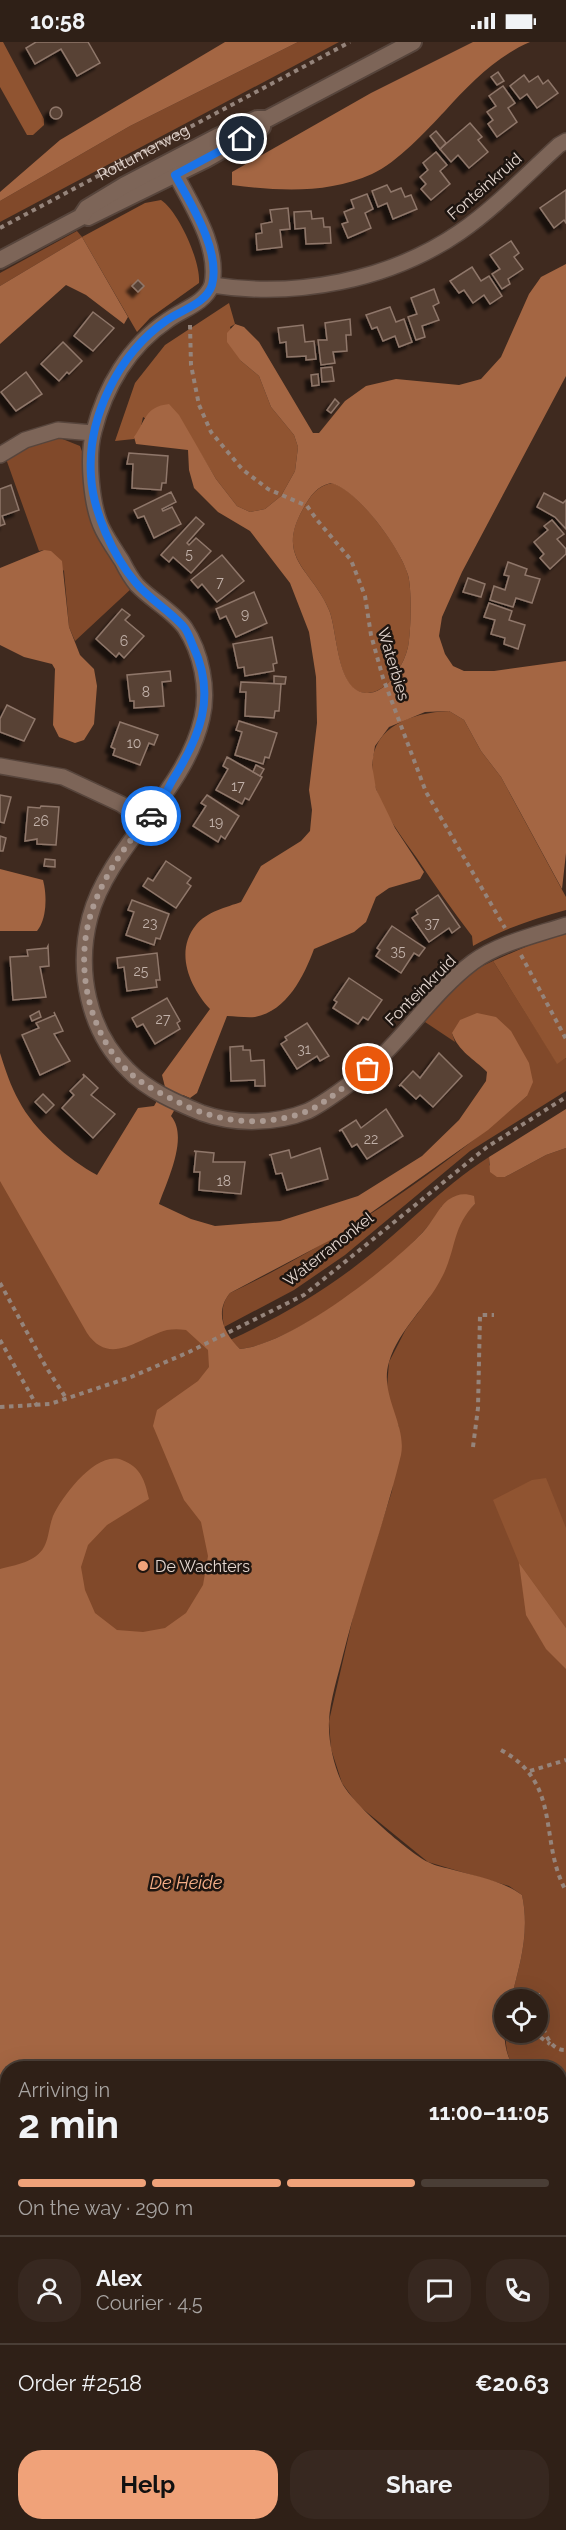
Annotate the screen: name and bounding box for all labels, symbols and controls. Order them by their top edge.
text: 10:58 [30,8,85,34]
pin [216,113,267,164]
street label: Rottumerweg [94,120,193,185]
icon: home [225,122,258,155]
street label: Fonteinkruid [443,149,525,224]
house number: 5 [185,546,193,562]
house number: 7 [216,574,224,590]
house number: 9 [241,606,249,622]
street label: Waterbies [373,625,414,703]
house number: 6 [120,633,128,649]
house number: 8 [142,684,150,700]
house number: 10 [127,735,141,751]
house number: 17 [231,778,245,794]
courier [121,786,181,846]
icon: car [135,800,168,833]
house number: 26 [33,813,49,829]
house number: 19 [209,814,223,830]
house number: 23 [143,915,157,931]
house number: 37 [425,915,440,931]
house number: 35 [390,943,406,959]
street label: Fonteinkruid [381,951,460,1030]
house number: 25 [134,963,149,979]
house number: 27 [156,1011,171,1027]
house number: 31 [297,1041,311,1057]
pin [342,1043,393,1094]
icon: bag [351,1052,384,1085]
house number: 22 [364,1131,378,1147]
house number: 18 [217,1173,231,1189]
street label: Waterranonkel [279,1208,378,1290]
place label: De Wachters [155,1557,250,1576]
marker: De Wachters [136,1559,150,1573]
water label: De Heide [150,1872,223,1893]
map controls [494,1989,548,2043]
button: locate [494,1989,548,2043]
text: Arriving in [18,2078,110,2102]
text: 11:00–11:05 [429,2099,549,2125]
text: 2 min [18,2101,119,2147]
text: On the way · 290 m [18,2196,193,2220]
button: person [18,2259,81,2322]
button: chat [408,2259,471,2322]
button: phone [486,2259,549,2322]
text: Alex [96,2265,142,2291]
text: Courier · 4.5 [96,2291,203,2315]
text: Order #2518 [18,2370,142,2396]
text: €20.63 [475,2370,549,2396]
button: Help [18,2450,278,2519]
button: Share [290,2450,549,2519]

